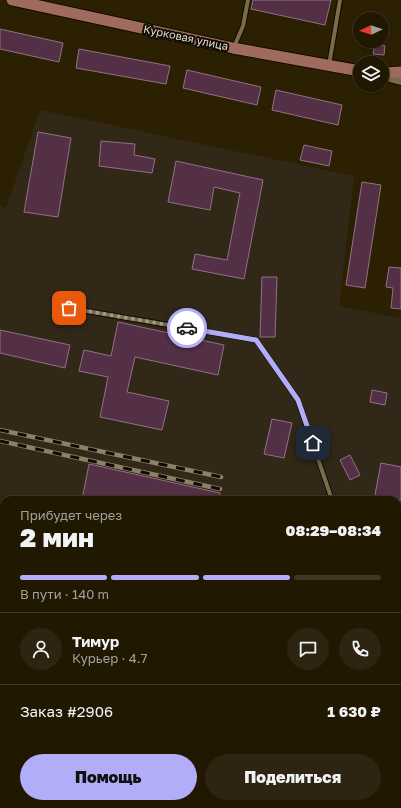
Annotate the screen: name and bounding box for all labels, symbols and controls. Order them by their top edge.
north arrow [353,12,389,48]
map controls [353,12,389,92]
street label: Курковая улица [142,22,230,52]
button: layers [353,56,389,92]
pin [52,291,86,325]
icon: bag [58,297,80,319]
courier [167,308,207,348]
icon: car [176,317,198,339]
pin [296,426,330,460]
icon: home [302,432,324,454]
text: Прибудет через [20,507,122,523]
text: 08:29–08:34 [286,521,381,539]
text: 2 мин [20,522,94,553]
text: В пути · 140 m [20,586,109,602]
button: person [20,628,62,670]
button: chat [287,628,329,670]
button: phone [339,628,381,670]
text: Тимур [72,632,119,650]
text: Курьер · 4.7 [72,650,147,666]
text: Заказ #2906 [20,702,113,720]
text: 1 630 ₽ [327,702,381,720]
button: Помощь [20,754,197,800]
button: Поделиться [205,754,381,800]

